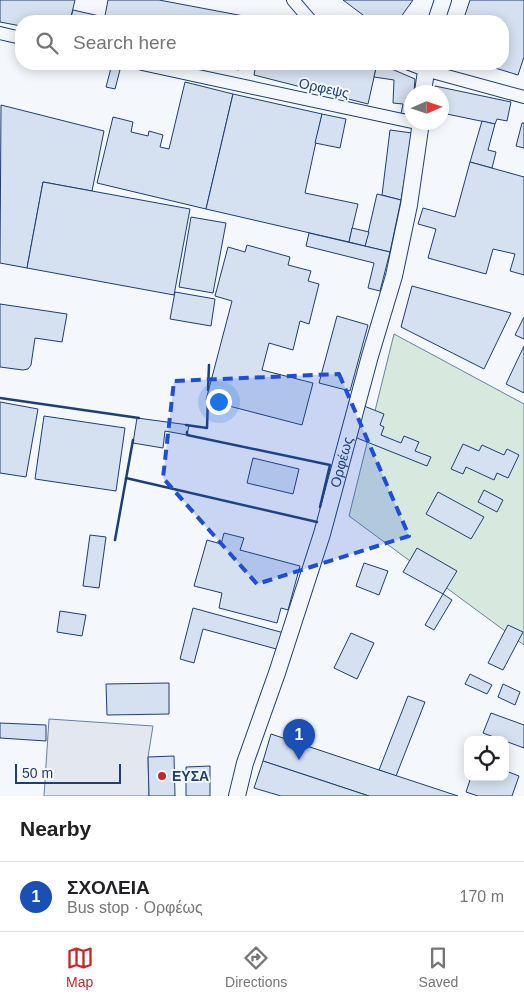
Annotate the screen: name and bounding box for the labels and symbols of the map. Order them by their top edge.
street label: Ορφεψς [297,75,351,101]
north arrow [404,85,449,130]
your location [206,389,232,415]
street label: Ορφέως [327,435,356,489]
pin: 1 [283,719,315,760]
scale bar [15,761,121,784]
place label: ΕΥΣΑ [172,768,209,784]
marker: ΕΥΣΑ [156,770,168,782]

